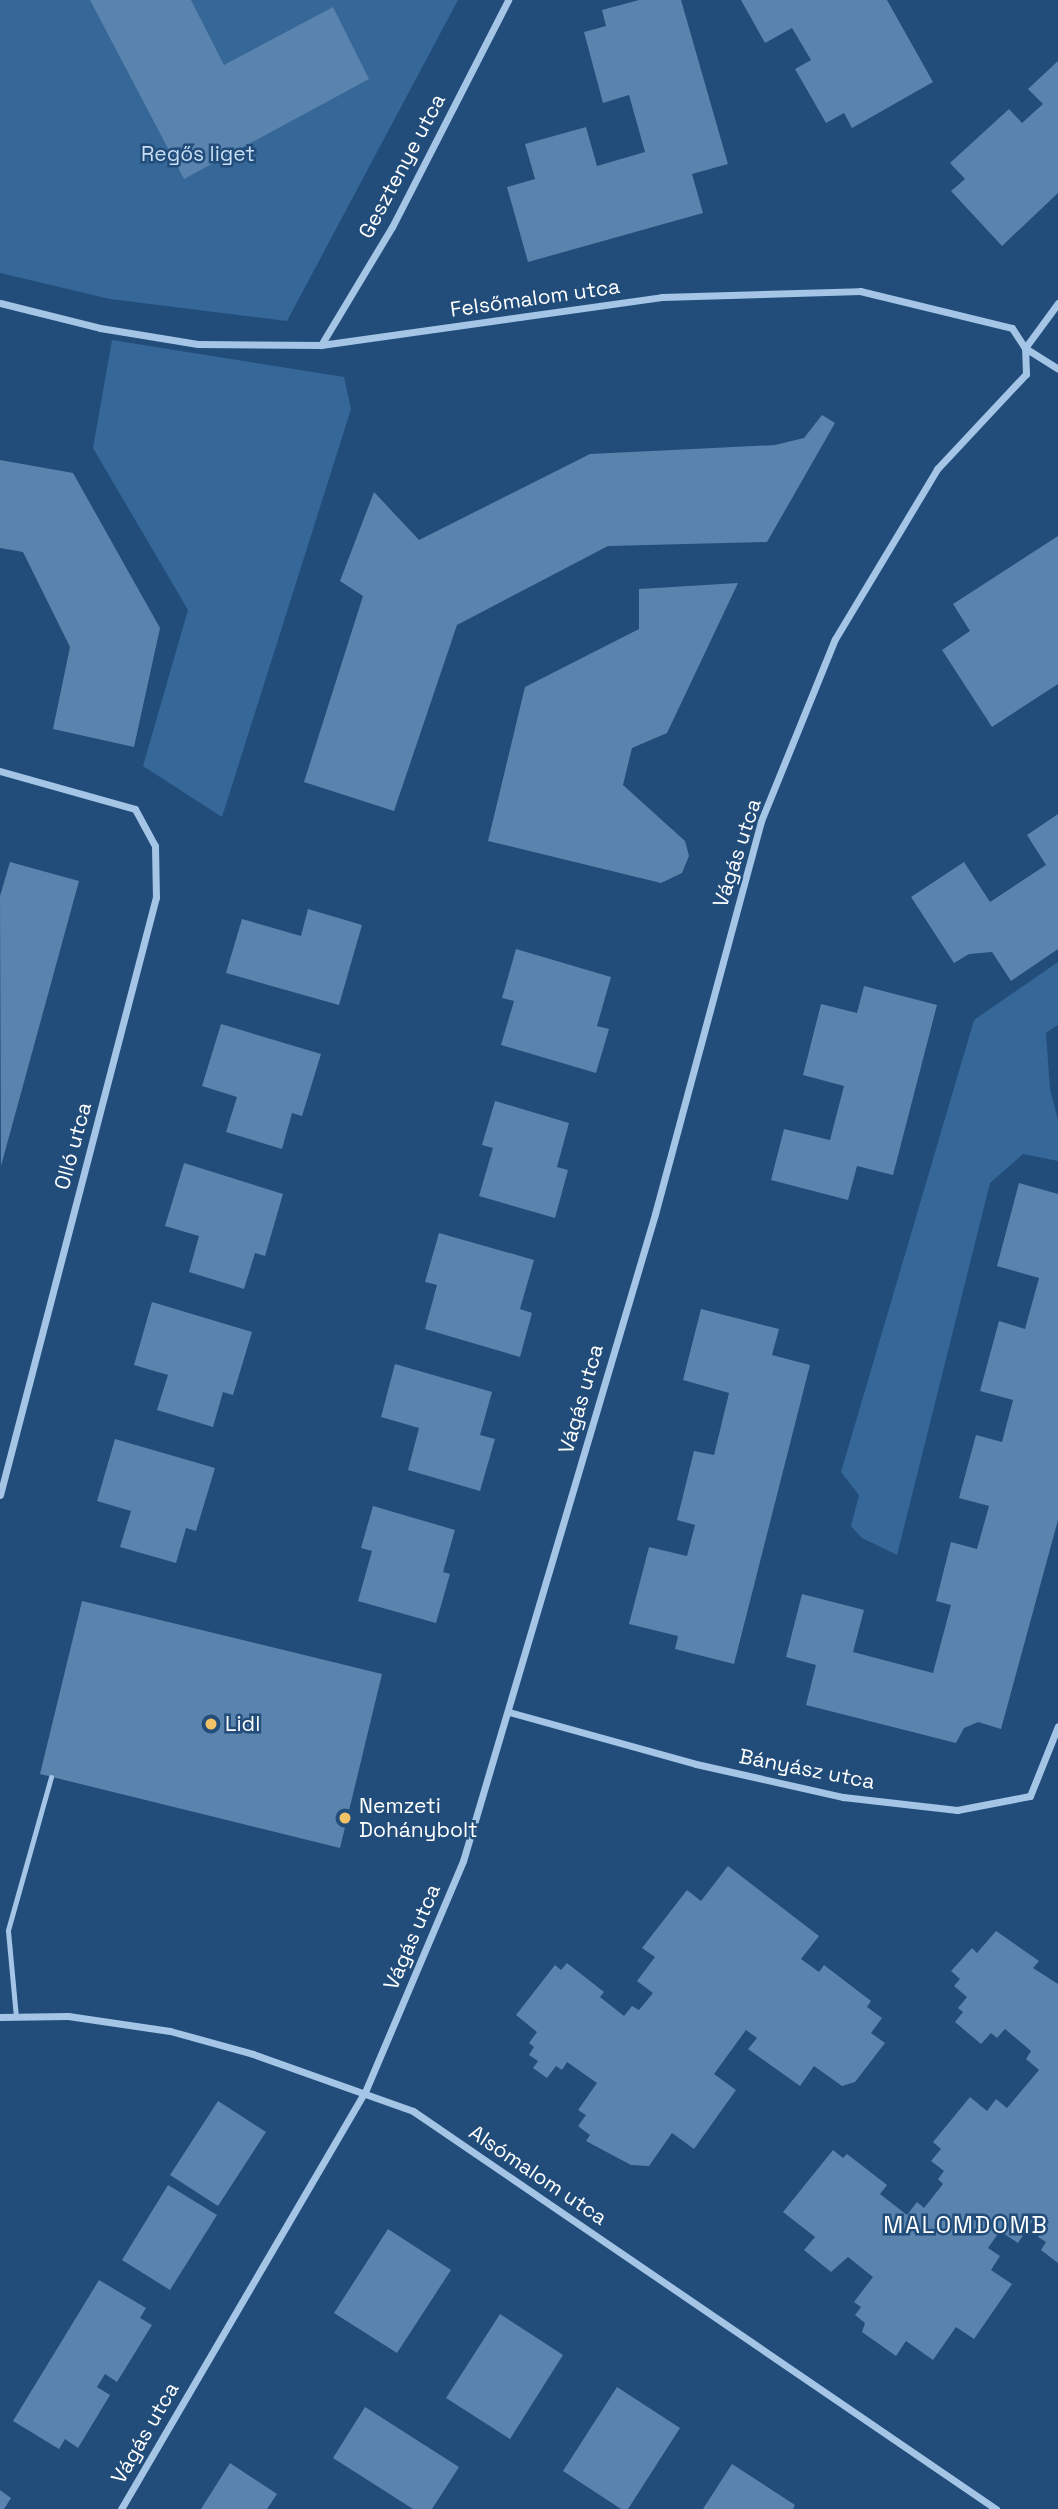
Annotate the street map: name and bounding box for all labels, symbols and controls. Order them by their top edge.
street label: Gesztenye utca [353,89,451,243]
park label: Regős liget [141,141,255,167]
street label: Felsőmalom utca [448,274,622,322]
street label: Vágás utca [708,795,766,911]
street label: Olló utca [49,1100,97,1192]
street label: Vágás utca [553,1341,609,1457]
place label: Lidl [225,1711,260,1737]
marker: Lidl [203,1716,219,1732]
street label: Bányász utca [737,1743,877,1795]
place label: Nemzeti Dohánybolt [359,1793,478,1843]
marker: Nemzeti Dohánybolt [337,1810,353,1826]
street label: Vágás utca [378,1880,446,1994]
street label: Alsómalom utca [464,2120,612,2230]
district label: MALOMDOMB [884,2211,1048,2239]
street label: Vágás utca [106,2378,184,2488]

